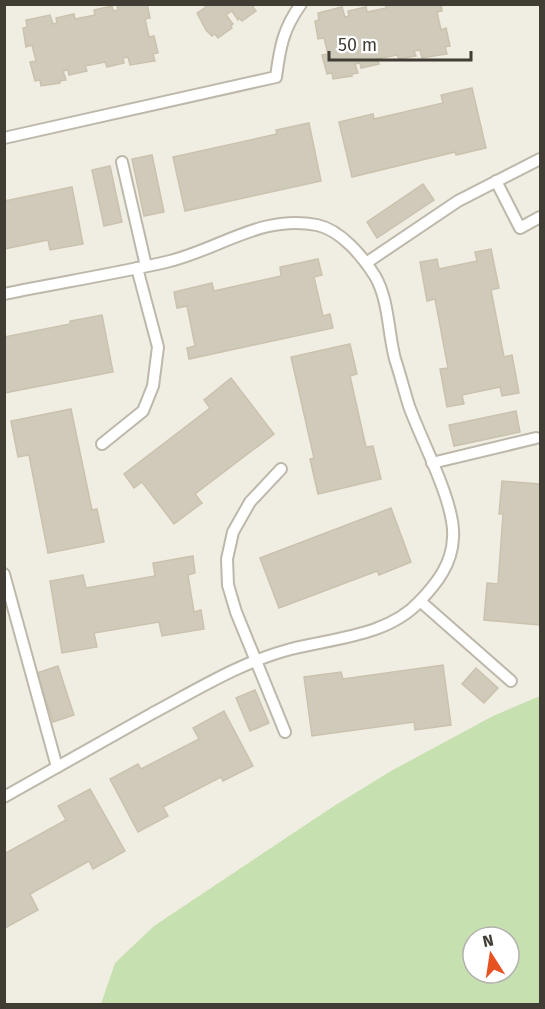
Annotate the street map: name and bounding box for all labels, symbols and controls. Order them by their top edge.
scale bar [329,24,472,62]
text: 50 m [338,34,377,56]
north arrow [461,925,521,985]
text: N [481,930,495,951]

